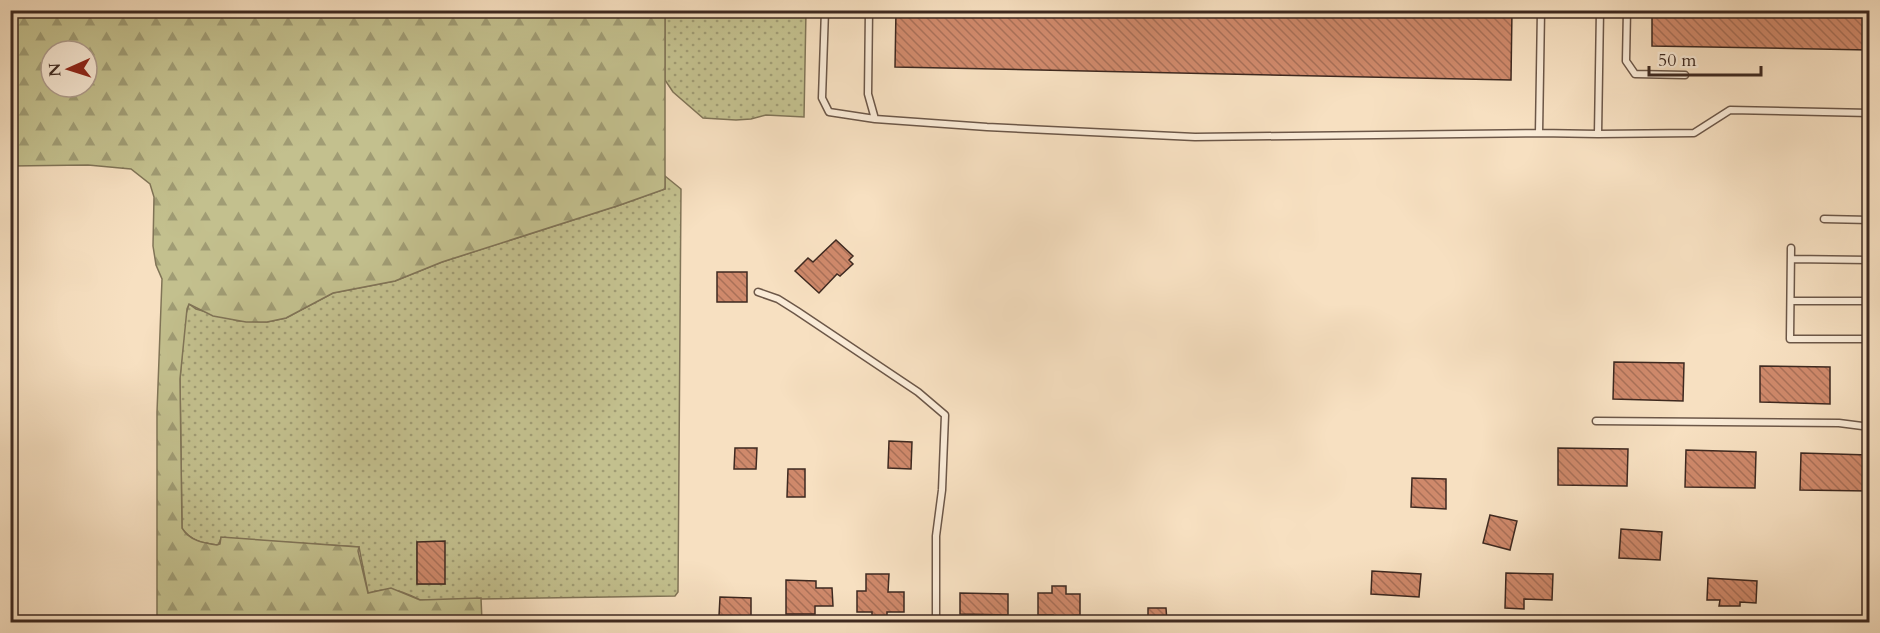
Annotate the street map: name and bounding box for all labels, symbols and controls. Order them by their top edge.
north arrow [39,39,99,99]
scale bar [1649,39,1762,77]
text: 50 m [1658,48,1697,73]
text: N [44,62,66,77]

